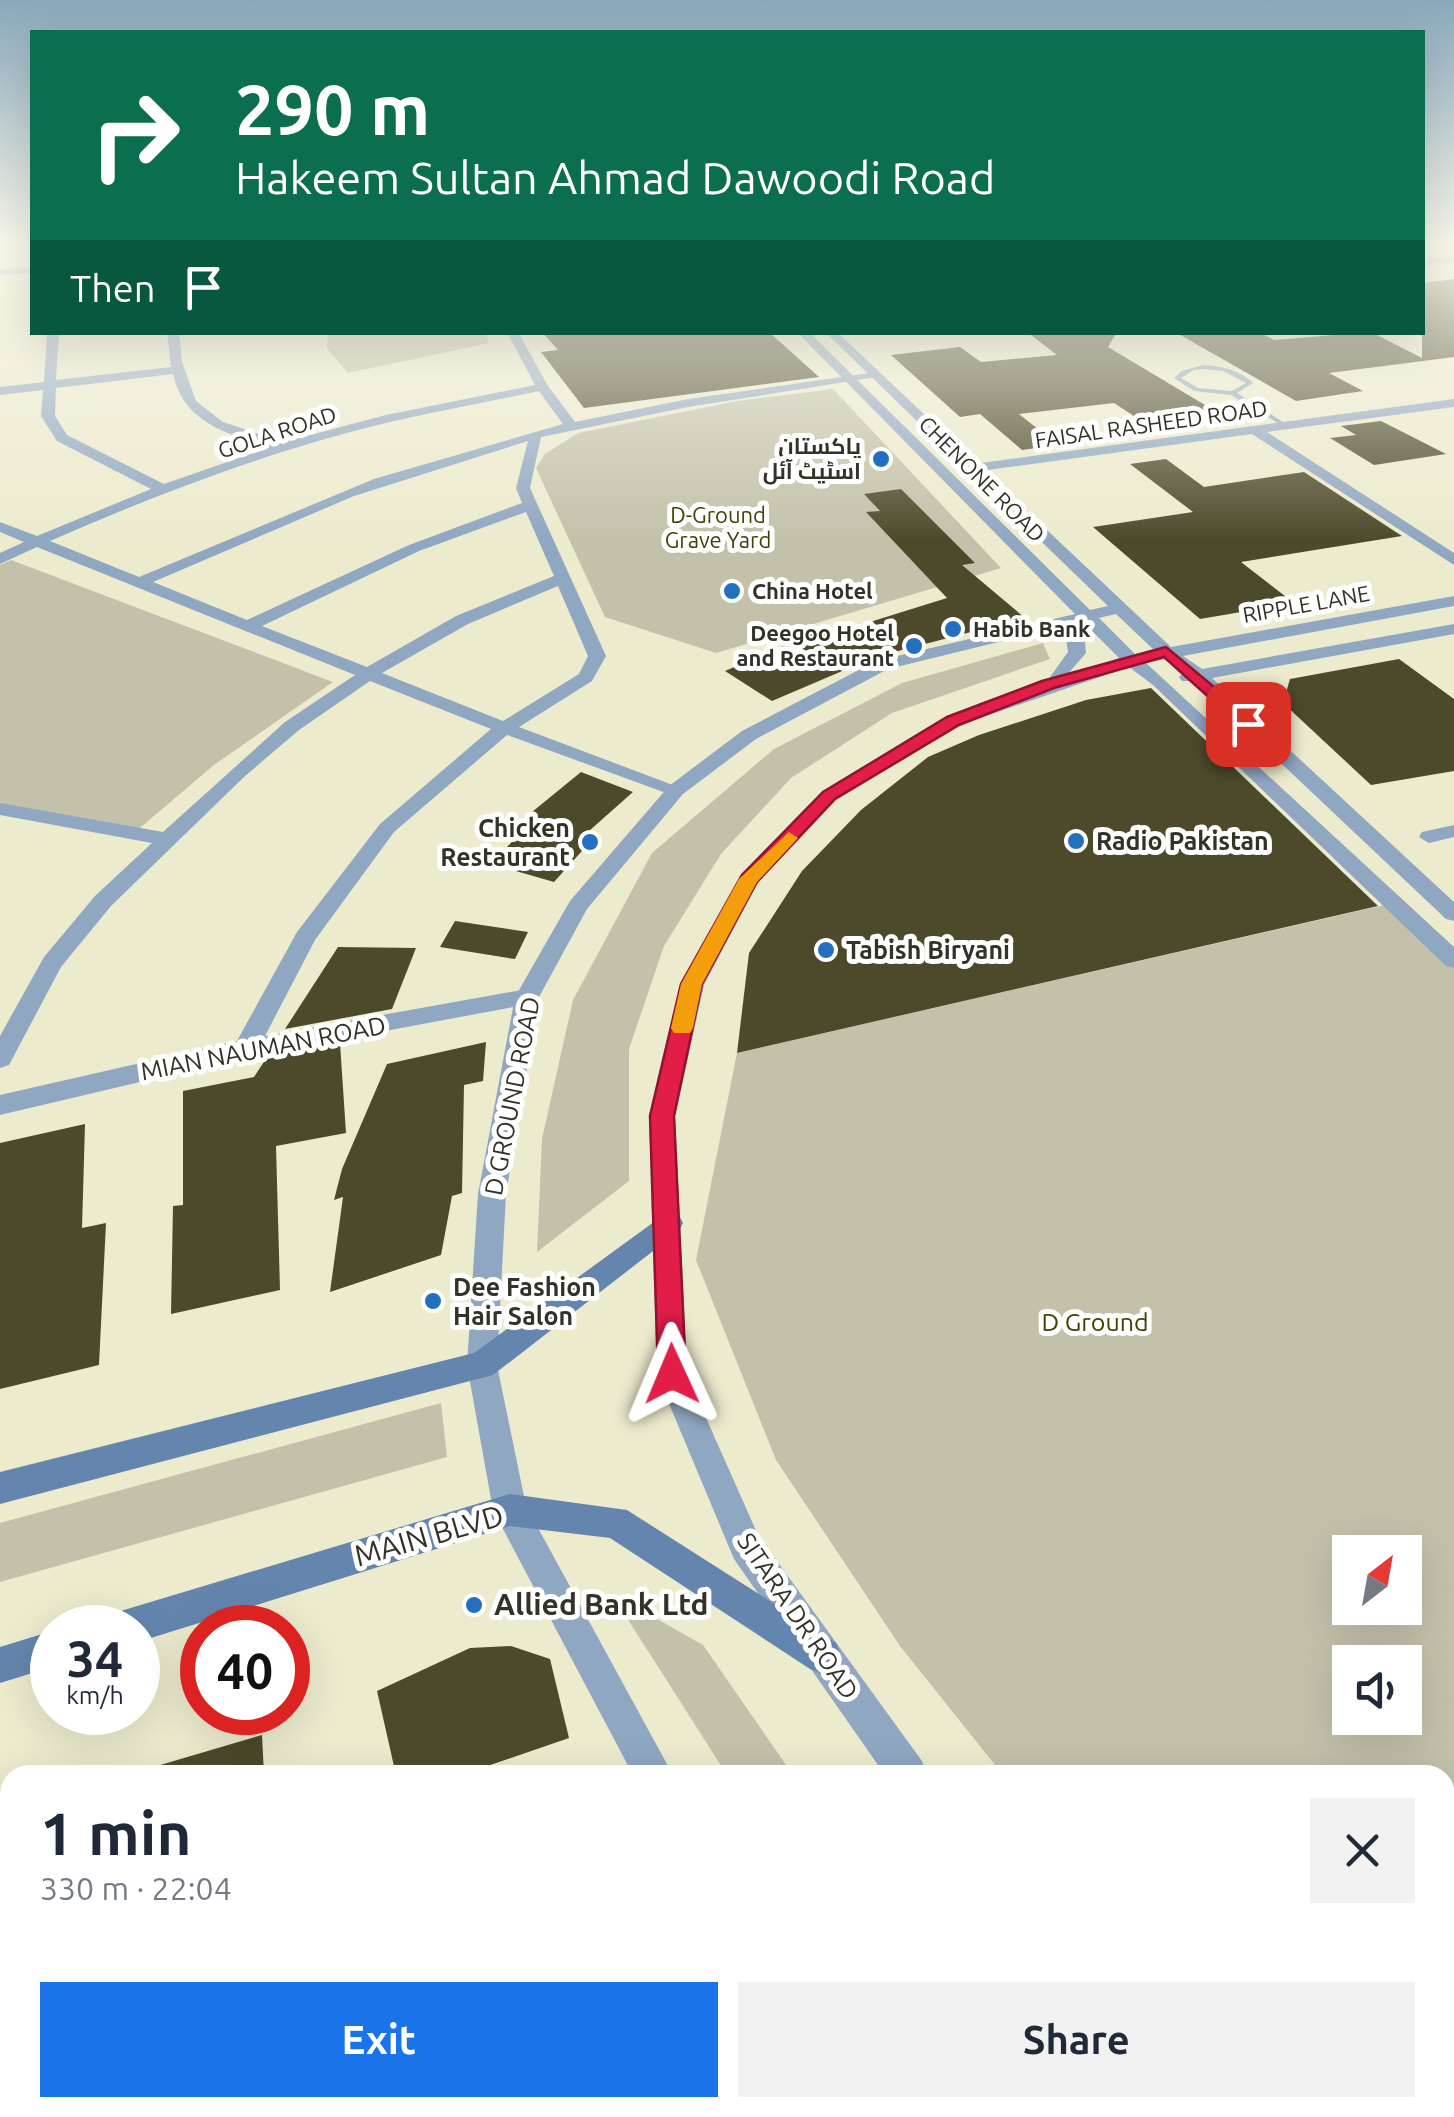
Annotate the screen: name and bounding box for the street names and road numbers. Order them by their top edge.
street label: FAISAL RASHEED ROAD [1033,395,1269,452]
street label: GOLA ROAD [214,401,339,462]
street label: CHENONE ROAD [914,411,1050,547]
street label: RIPPLE LANE [1241,580,1371,627]
street label: D GROUND ROAD [479,994,545,1198]
street label: MIAN NAUMAN ROAD [138,1010,388,1086]
street label: MAIN BLVD [350,1498,507,1573]
street label: SITARA DR ROAD [732,1528,864,1704]

